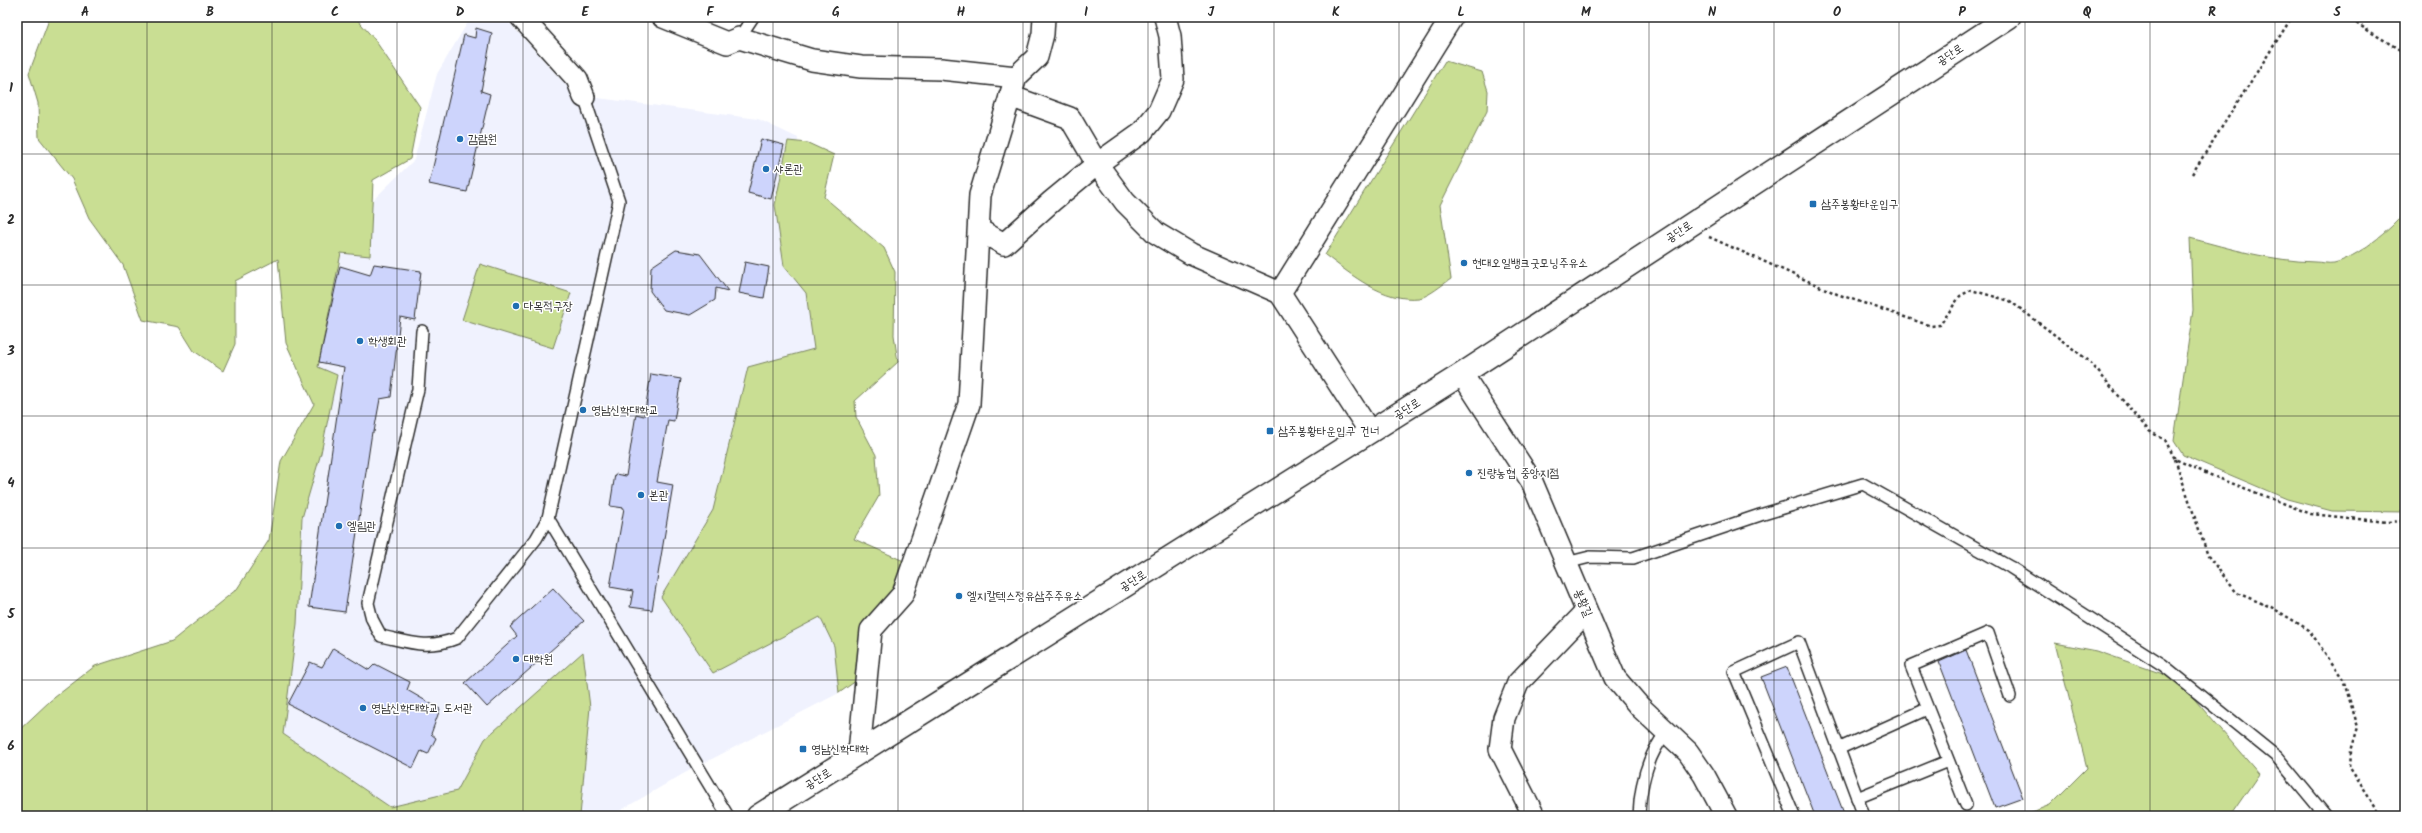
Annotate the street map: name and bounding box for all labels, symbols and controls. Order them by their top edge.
text: A [81,2,89,23]
text: B [206,2,214,23]
text: C [331,2,339,23]
text: D [456,2,465,23]
text: E [581,2,589,23]
text: F [706,2,714,23]
text: G [832,2,840,23]
text: H [957,2,966,23]
text: I [1084,2,1088,23]
text: J [1208,2,1215,23]
text: K [1332,2,1340,23]
text: L [1457,2,1465,23]
text: M [1581,2,1591,23]
text: N [1708,2,1717,23]
text: O [1833,2,1841,23]
text: P [1958,2,1966,23]
text: Q [2083,2,2092,23]
text: R [2208,2,2216,23]
text: S [2333,2,2341,23]
street label: 공단로 [1933,39,1967,71]
text: 1 [9,78,13,99]
place label: 감람원 [468,130,497,149]
marker: 감람원 [455,134,465,144]
place label: 샤론관 [774,160,803,179]
marker: 샤론관 [761,164,771,174]
place label: 삼주봉황타운입구 [1821,195,1899,214]
marker: 삼주봉황타운입구 [1808,199,1818,209]
text: 2 [7,210,15,231]
street label: 공단로 [1662,216,1696,248]
place label: 현대오일뱅크굿모닝주유소 [1472,254,1588,273]
marker: 현대오일뱅크굿모닝주유소 [1459,258,1469,268]
place label: 다목적구장 [524,297,573,316]
marker: 다목적구장 [511,301,521,311]
place label: 학생회관 [368,332,407,351]
marker: 학생회관 [355,336,365,346]
text: 3 [6,341,15,362]
street label: 공단로 [1390,393,1424,425]
place label: 영남신학대학교 [591,401,659,420]
marker: 영남신학대학교 [578,405,588,415]
place label: 삼주봉황타운입구 건너 [1278,422,1379,441]
marker: 삼주봉황타운입구 건너 [1265,426,1275,436]
place label: 진량농협 중앙지점 [1477,464,1559,483]
marker: 진량농협 중앙지점 [1464,468,1474,478]
text: 4 [7,473,15,494]
place label: 본관 [649,486,669,505]
marker: 본관 [636,490,646,500]
place label: 엘림관 [347,517,376,536]
marker: 엘림관 [334,521,344,531]
street label: 공단로 [1116,565,1150,597]
street label: 봉황길 [1569,586,1598,620]
place label: 엘지칼텍스정유삼주주유소 [967,587,1083,606]
marker: 엘지칼텍스정유삼주주유소 [954,591,964,601]
text: 5 [7,604,16,625]
place label: 대학원 [524,650,553,669]
marker: 대학원 [511,654,521,664]
place label: 영남신학대학교 도서관 [371,699,473,718]
marker: 영남신학대학교 도서관 [358,703,368,713]
text: 6 [7,736,15,757]
place label: 영남신학대학 [811,740,869,759]
marker: 영남신학대학 [798,744,808,754]
street label: 공단로 [801,763,835,795]

